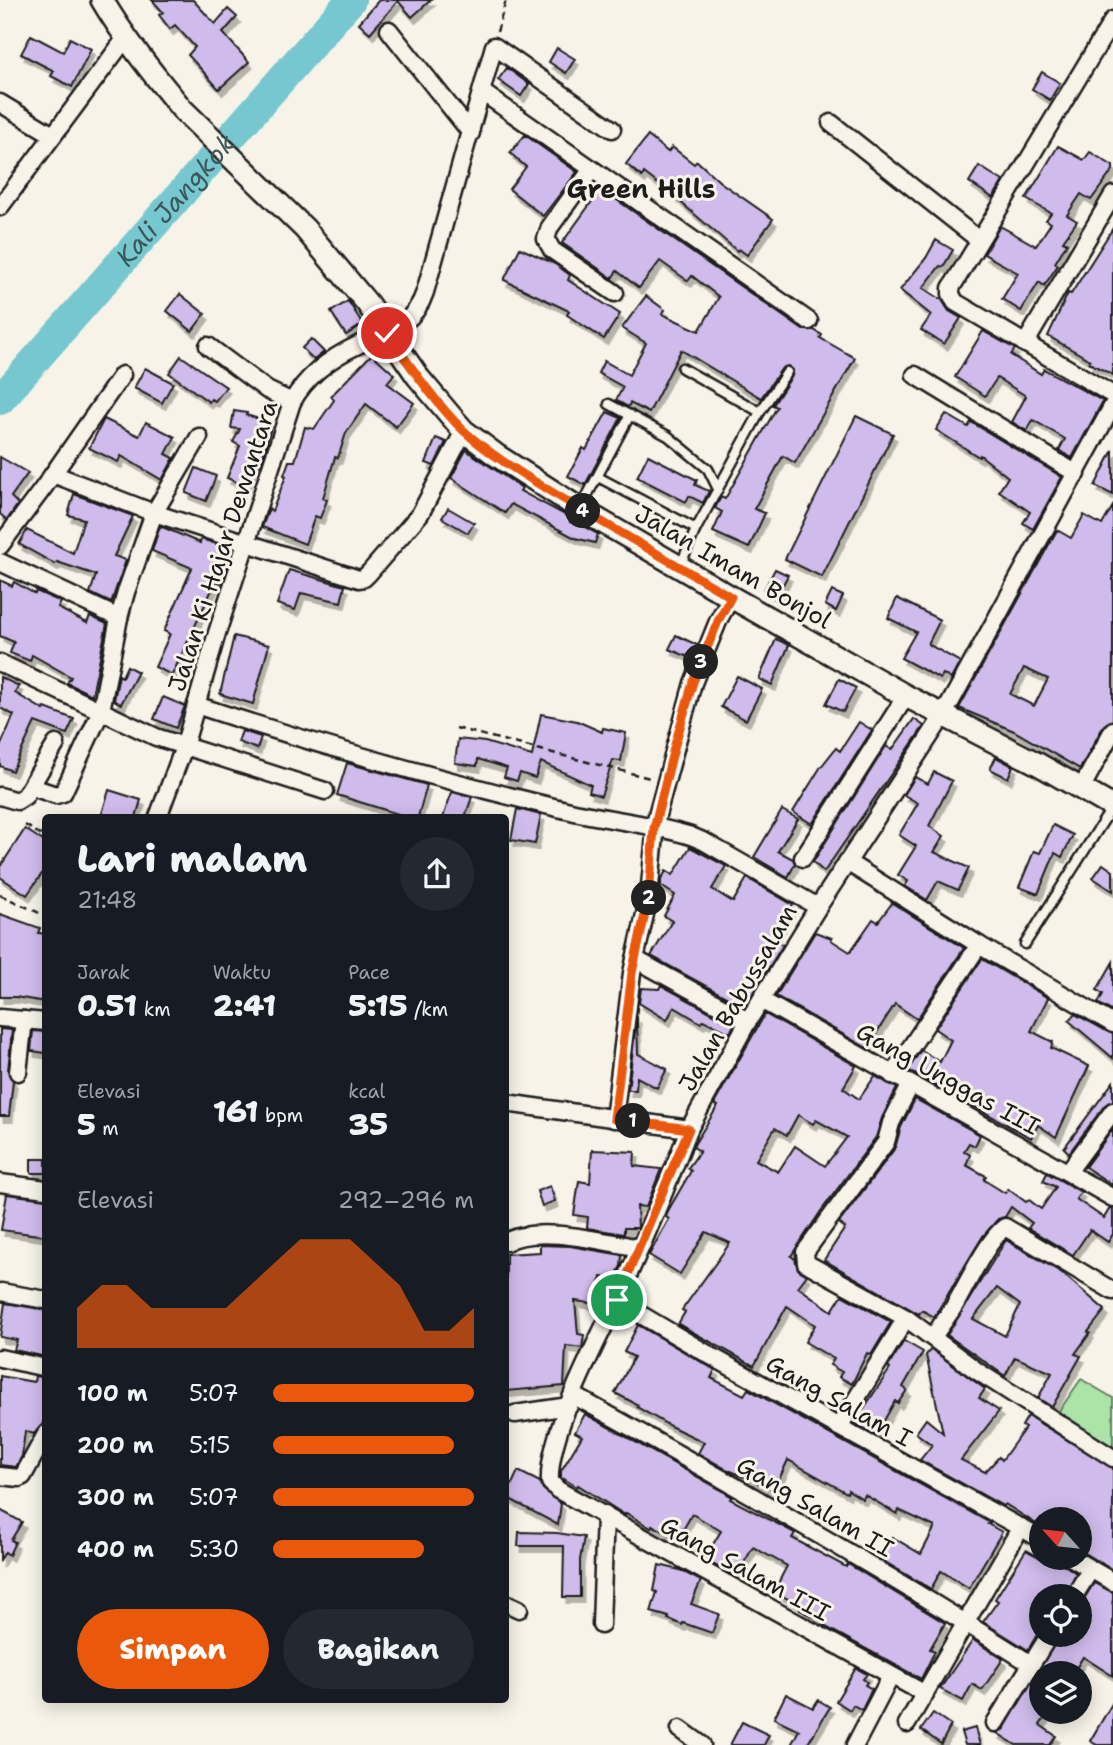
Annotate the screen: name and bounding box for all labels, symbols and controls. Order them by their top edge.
water label: Kali Jangkok [107,126,243,273]
district label: Green Hills [567,171,715,206]
pin [357,303,417,363]
icon: check [368,314,406,352]
street label: Jalan Ki Hajar Dewantara [161,396,285,696]
pin: 4 [566,494,600,528]
text: 4 [576,498,589,523]
street label: Jalan Imam Bonjol [629,498,838,637]
pin: 3 [684,644,718,680]
text: 3 [694,649,707,674]
text: Lari malam [77,833,307,884]
button: share [400,837,474,911]
pin: 2 [632,880,666,916]
text: 21:48 [77,885,137,915]
text: 2 [642,885,655,910]
street label: Jalan Babussalam [671,899,805,1097]
text: Jarak [77,960,130,985]
text: Waktu [213,960,271,985]
text: Pace [348,960,390,985]
text: 0.51 [77,985,137,1026]
text: 2:41 [213,985,276,1026]
text: 5:15 [348,985,408,1026]
text: km [137,997,171,1022]
text: /km [408,997,448,1022]
street label: Gang Unggas III [850,1015,1046,1143]
text: Elevasi [77,1079,141,1104]
text: kcal [348,1079,385,1104]
text: 161 [213,1091,259,1132]
text: bpm [259,1103,303,1128]
text: 5 [77,1104,96,1145]
text: 35 [348,1104,388,1145]
pin: 1 [616,1104,650,1138]
text: 1 [628,1108,637,1133]
text: m [96,1116,119,1141]
text: Elevasi [77,1185,154,1215]
text: 292–296 m [338,1185,474,1215]
pin [587,1270,647,1330]
icon: arrive [598,1281,636,1319]
street label: Gang Salam I [760,1348,918,1454]
text: 100 m [77,1378,148,1408]
text: 5:07 [189,1378,239,1408]
text: 200 m [77,1430,154,1460]
text: 5:15 [189,1430,230,1460]
street label: Gang Salam II [731,1449,899,1565]
text: 300 m [77,1482,154,1512]
text: 5:07 [189,1482,239,1512]
north arrow [1029,1507,1092,1570]
map controls [1029,1507,1092,1724]
street label: Gang Salam III [654,1509,836,1629]
text: 400 m [77,1534,154,1564]
text: 5:30 [189,1534,239,1564]
button: locate [1029,1584,1092,1647]
button: Simpan [77,1609,269,1689]
button: Bagikan [283,1609,474,1689]
button: layers [1029,1661,1092,1724]

